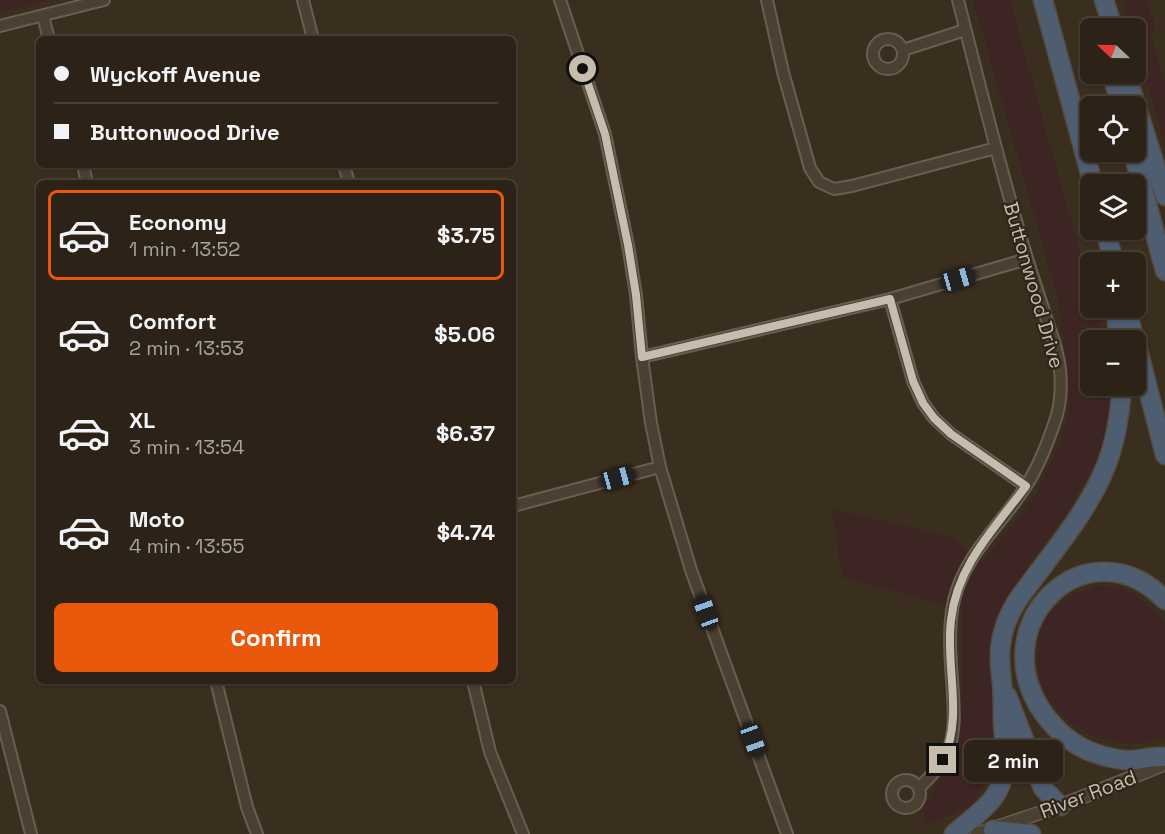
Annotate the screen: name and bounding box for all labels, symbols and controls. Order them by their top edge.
north arrow [1080,18,1146,84]
map controls [1080,18,1146,396]
route start [569,55,596,82]
text: Wyckoff Avenue [90,60,261,88]
button: locate [1080,96,1146,162]
text: Buttonwood Drive [90,118,280,146]
button: layers [1080,174,1146,240]
street label: Buttonwood Drive [998,199,1070,371]
icon: car [57,208,111,262]
text: Economy [129,208,227,236]
text: $3.75 [437,221,495,249]
text: 1 min · 13:52 [129,236,240,262]
button: + [1080,252,1146,318]
car [938,265,978,293]
icon: car [57,307,111,361]
text: Comfort [129,307,217,335]
text: $5.06 [434,320,495,348]
button: − [1080,330,1146,396]
text: 2 min · 13:53 [129,335,244,361]
icon: car [57,406,111,460]
text: XL [129,406,155,434]
text: $6.37 [436,419,495,447]
text: 3 min · 13:54 [129,434,245,460]
car [598,465,638,491]
icon: car [57,505,111,559]
text: Moto [129,505,185,533]
text: $4.74 [437,518,495,546]
text: 4 min · 13:55 [129,533,244,559]
car [691,592,721,632]
button: Confirm [54,603,498,672]
car [738,720,768,760]
callout: 2 min [964,739,1063,781]
route end [929,746,956,773]
text: 2 min [988,748,1039,774]
street label: River Road [1036,764,1140,824]

